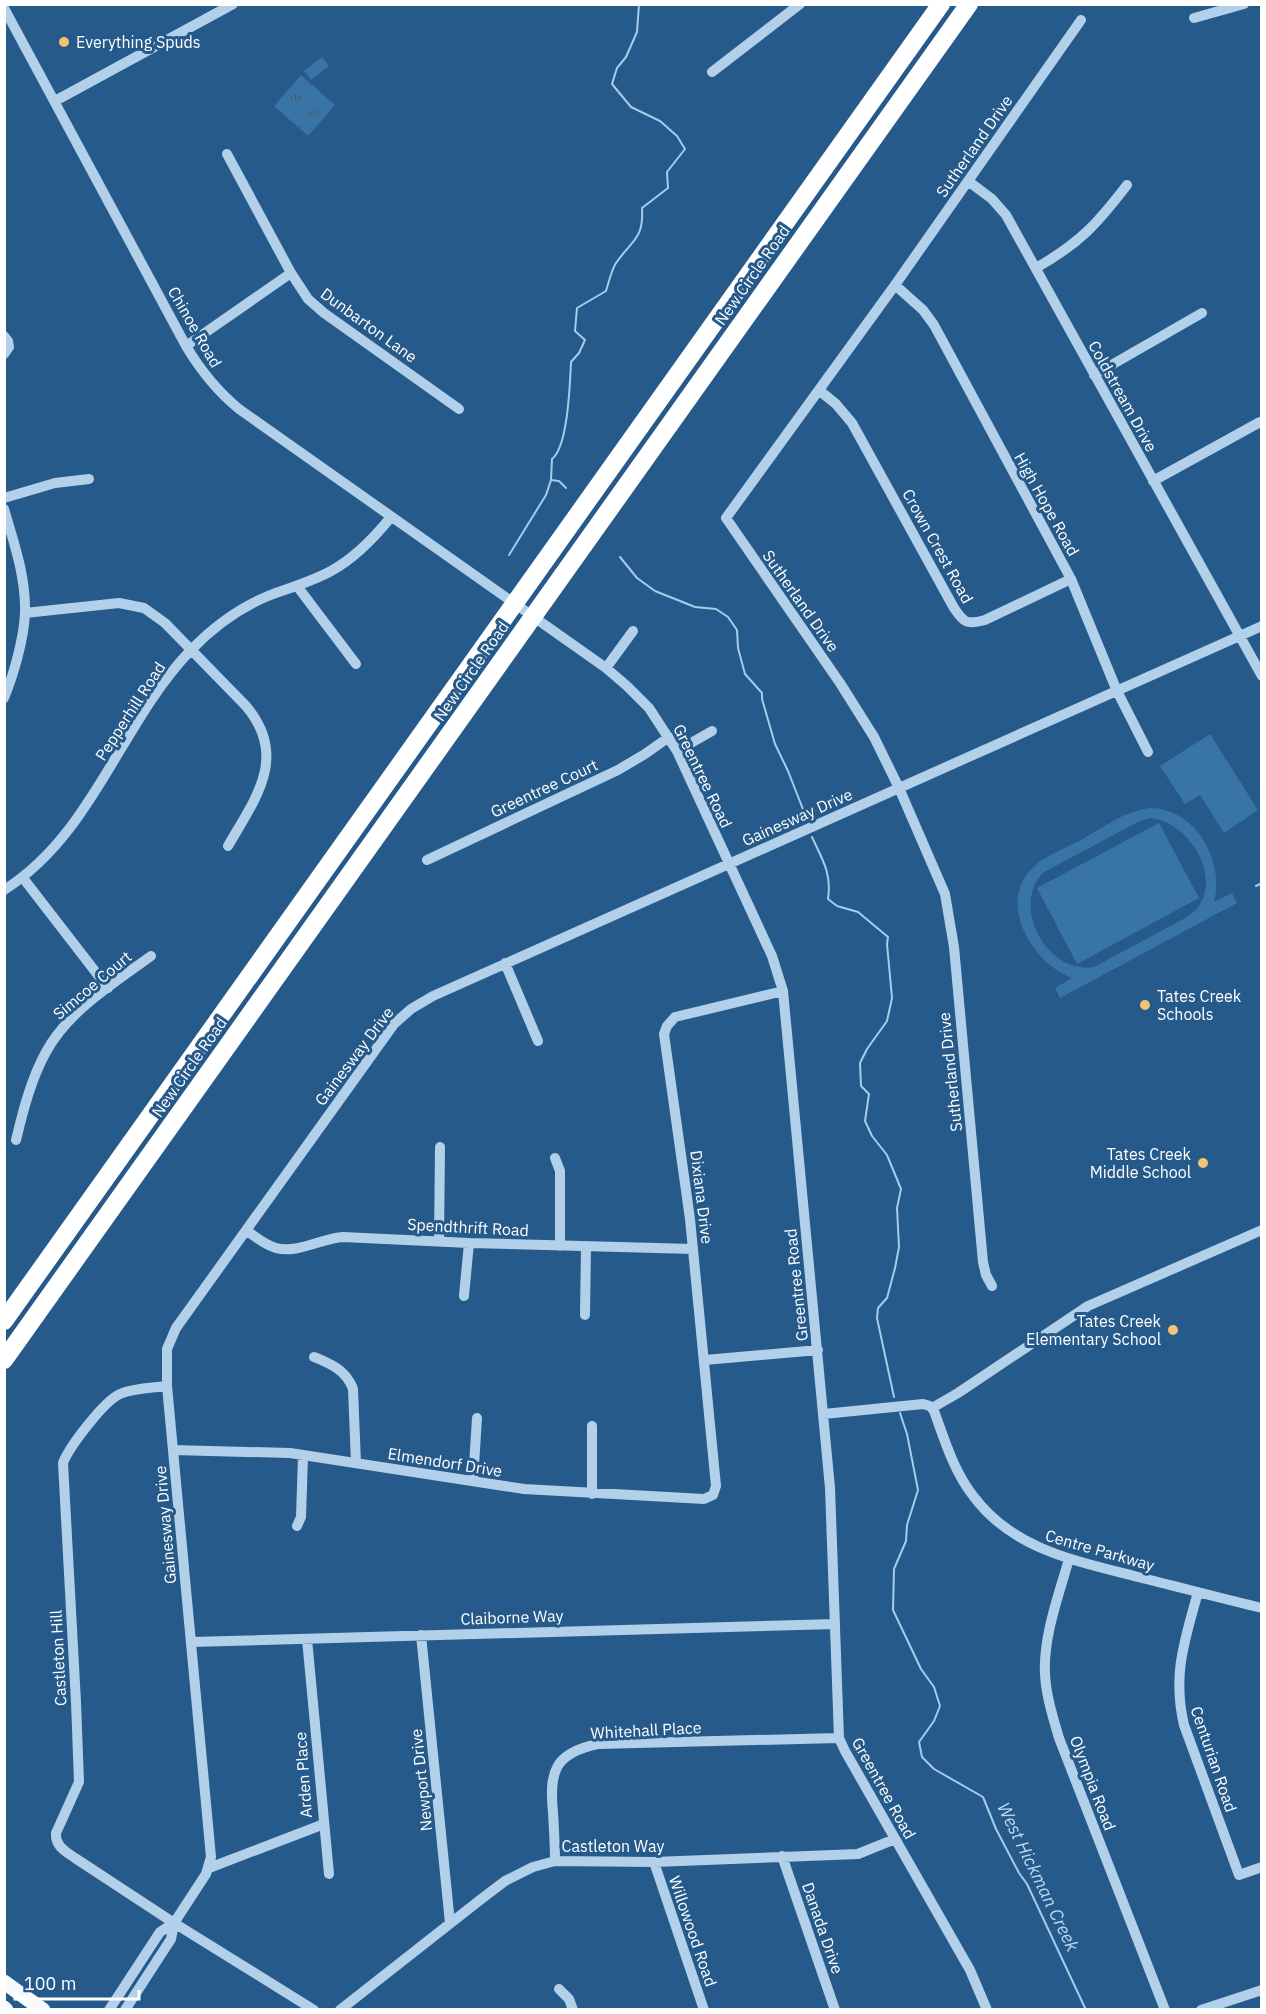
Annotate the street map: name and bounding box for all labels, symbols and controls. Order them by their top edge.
place label: Everything Spuds [76,32,201,52]
marker: Everything Spuds [57,35,71,49]
street label: Sutherland Drive [931,91,1017,201]
street label: New Circle Road [710,221,794,329]
street label: Chinoe Road [164,283,226,371]
street label: Dunbarton Lane [317,283,421,367]
street label: Coldstream Drive [1084,337,1162,455]
street label: High Hope Road [1010,449,1084,559]
street label: Crown Crest Road [898,485,978,607]
street label: Sutherland Drive [758,546,844,656]
street label: New Circle Road [429,617,513,725]
street label: Pepperhill Road [91,658,169,764]
street label: Greentree Road [669,721,737,831]
street label: Greentree Court [487,754,601,822]
street label: Gainesway Drive [739,784,855,850]
street label: Simcoe Court [49,946,135,1024]
place label: Tates Creek Schools [1157,986,1242,1024]
marker: Tates Creek Schools [1138,998,1152,1012]
street label: Gainesway Drive [310,1002,398,1109]
street label: Sutherland Drive [934,1011,966,1133]
street label: New Circle Road [147,1013,231,1121]
place label: Tates Creek Middle School [1090,1144,1192,1182]
street label: Dixiana Drive [686,1149,718,1245]
marker: Tates Creek Middle School [1196,1156,1210,1170]
street label: Spendthrift Road [407,1214,529,1240]
street label: Greentree Road [780,1228,812,1342]
place label: Tates Creek Elementary School [1026,1311,1162,1349]
marker: Tates Creek Elementary School [1166,1323,1180,1337]
street label: Elmendorf Drive [386,1443,504,1481]
street label: Gainesway Drive [150,1465,180,1585]
street label: Centre Parkway [1043,1525,1157,1575]
street label: Claiborne Way [460,1605,564,1629]
street label: Castleton Hill [45,1609,71,1707]
street label: Centurian Road [1187,1703,1241,1815]
street label: Whitehall Place [590,1717,702,1743]
street label: Newport Drive [406,1728,436,1832]
street label: Arden Place [290,1731,316,1819]
street label: Olympia Road [1066,1733,1120,1833]
street label: Greentree Road [848,1734,920,1842]
water label: West Hickman Creek [992,1798,1085,1956]
street label: Castleton Way [562,1836,664,1856]
street label: Willowood Road [665,1873,721,1989]
street label: Danada Drive [798,1880,848,1977]
scale bar [15,1963,140,2001]
text: 100 m [24,1972,76,1995]

